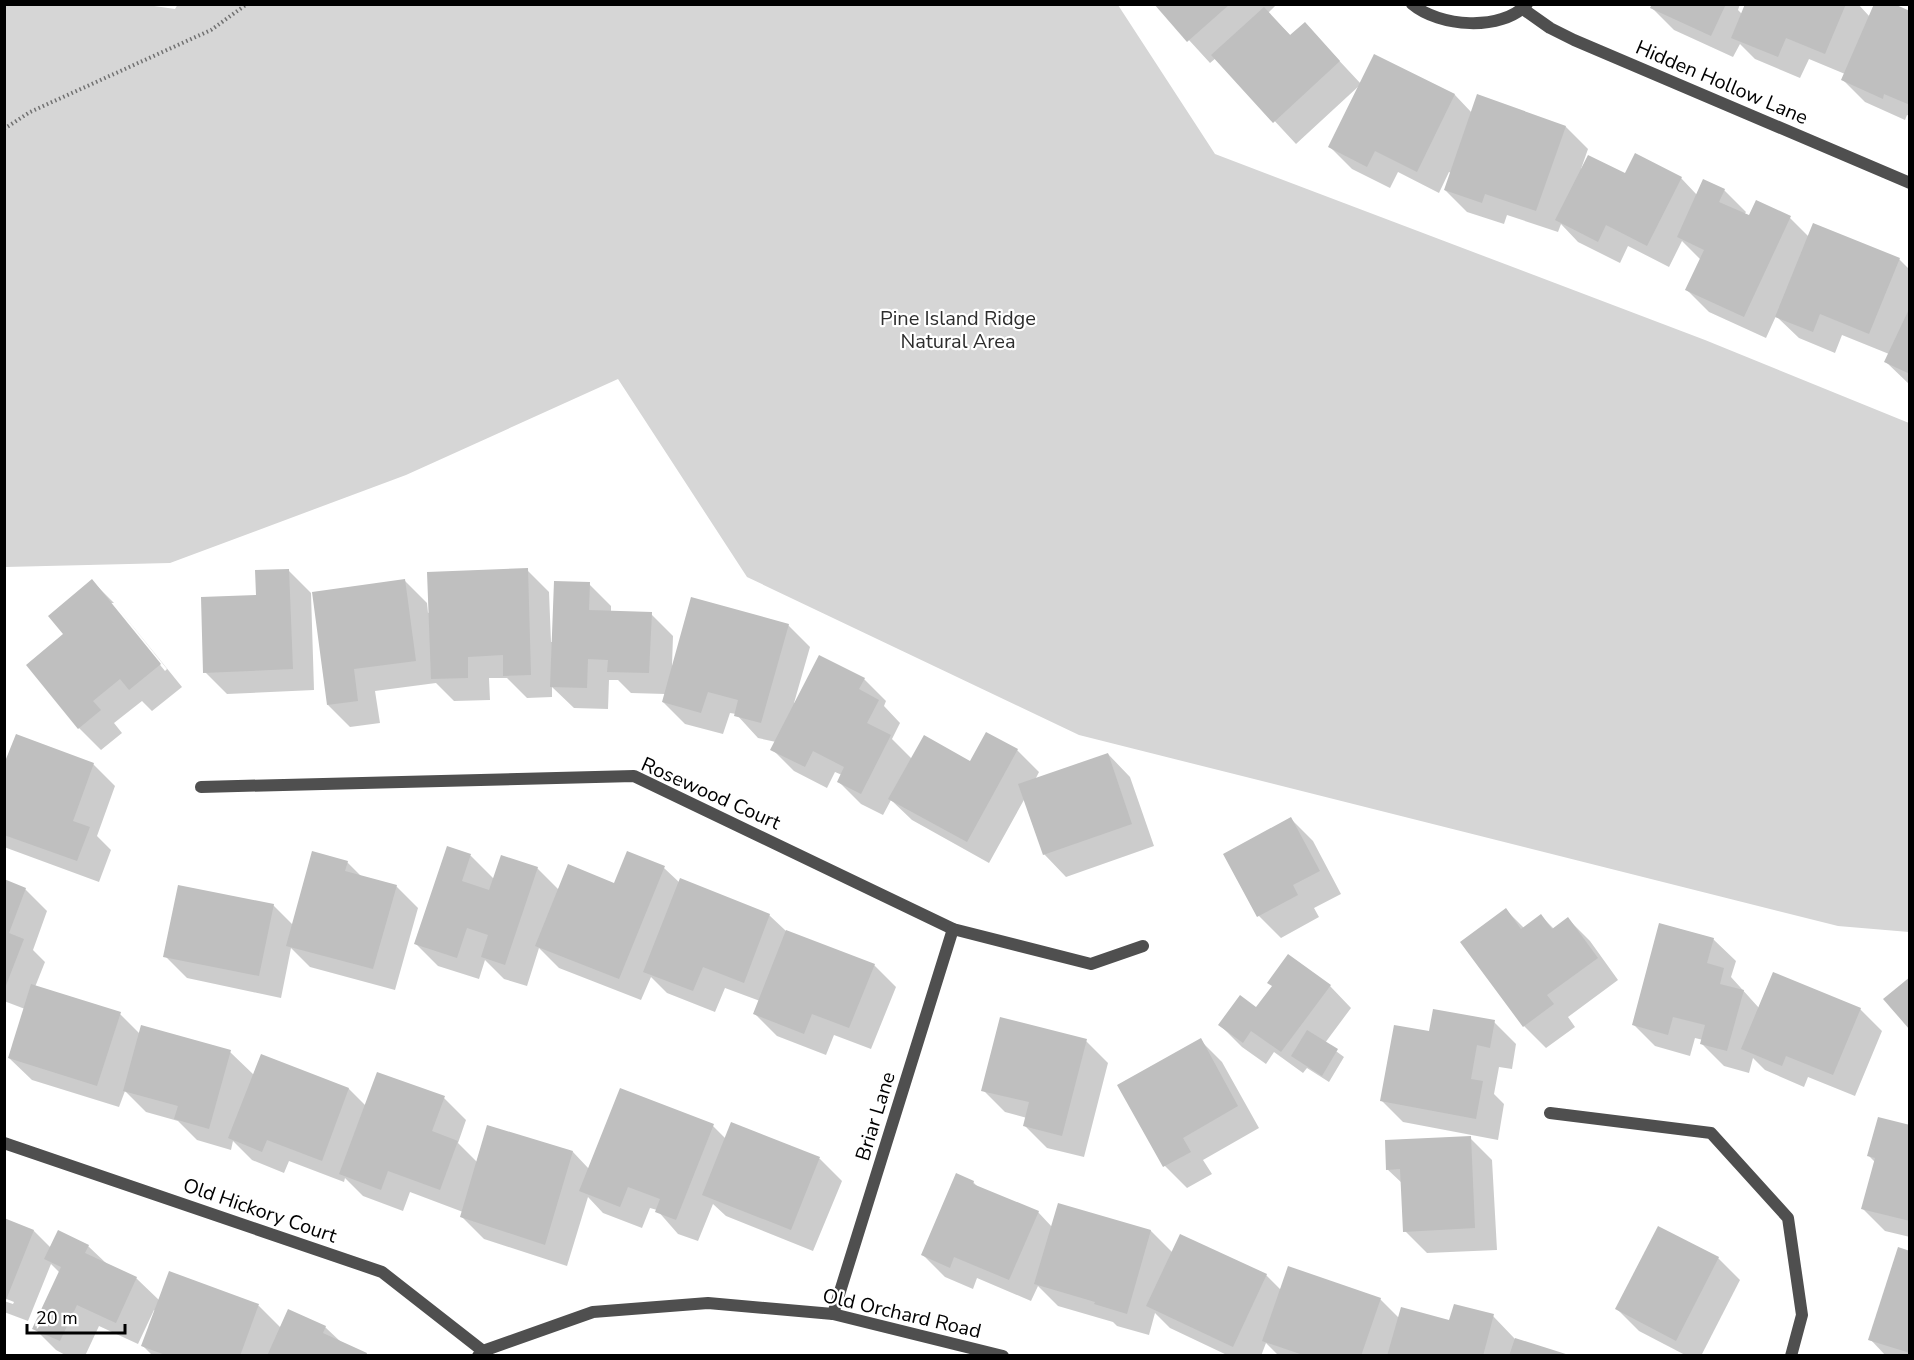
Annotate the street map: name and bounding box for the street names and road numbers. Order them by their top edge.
street label: Hidden Hollow Lane [1631,34,1812,131]
street label: Rosewood Court [637,751,786,837]
street label: Briar Lane [849,1068,902,1164]
street label: Old Hickory Court [179,1172,341,1250]
street label: Old Orchard Road [820,1282,984,1345]

